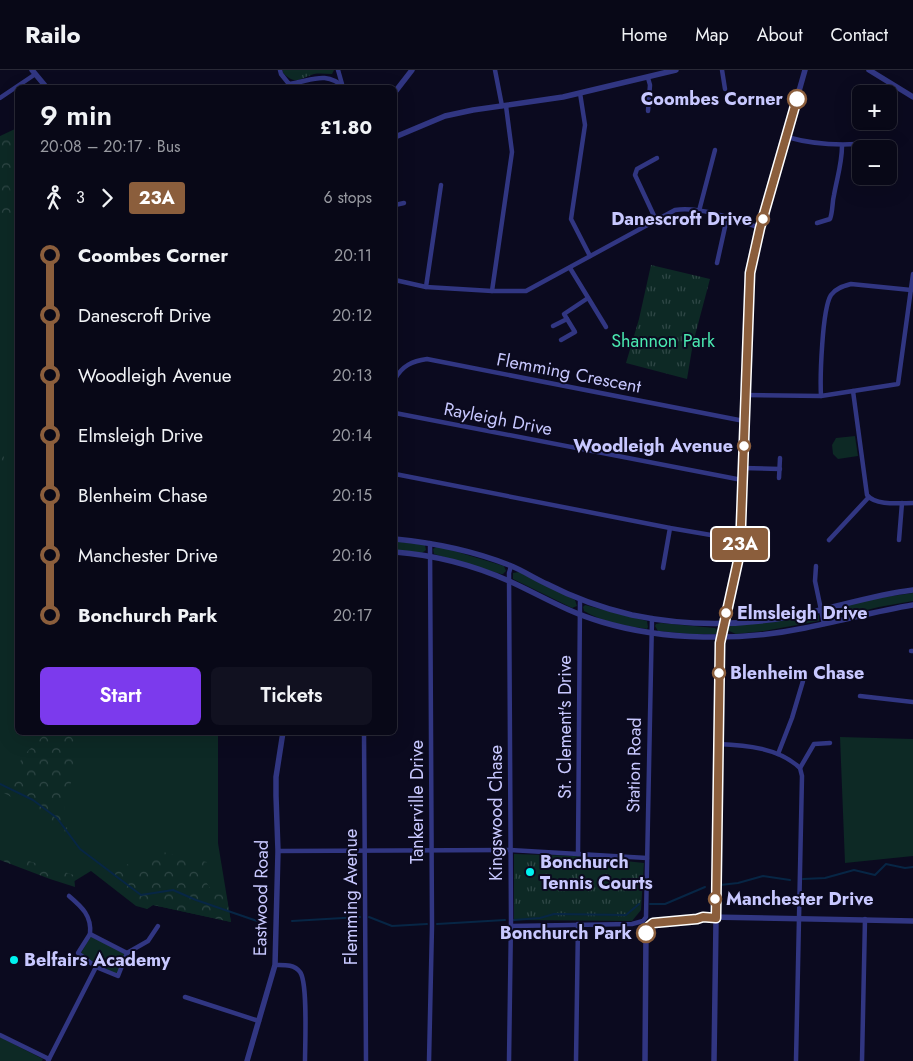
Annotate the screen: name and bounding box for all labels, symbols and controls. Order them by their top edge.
text: Railo [25,17,81,52]
text: Home [621,22,667,48]
text: Map [695,22,729,48]
text: About [757,22,802,48]
text: Contact [830,22,888,48]
map controls [852,85,897,185]
button: + [852,85,897,130]
place label: Coombes Corner [641,86,784,112]
marker: Coombes Corner [787,89,807,109]
text: 9 min [40,95,112,136]
text: £1.80 [320,114,372,141]
text: 20:08 – 20:17 · Bus [40,135,181,158]
button: − [852,140,897,185]
icon: walk [40,184,68,212]
icon: forward [93,184,121,212]
text: 23A [139,185,175,211]
text: 3 [76,186,85,209]
text: 6 stops [323,186,372,209]
place label: Danescroft Drive [611,206,752,232]
marker: Danescroft Drive [756,212,770,226]
text: Coombes Corner [78,242,228,269]
text: 20:11 [334,244,372,267]
text: Danescroft Drive [78,302,211,329]
text: 20:12 [332,304,372,327]
park label: Shannon Park [611,328,715,354]
street label: Flemming Crescent [495,346,644,400]
text: Woodleigh Avenue [78,362,232,389]
text: 20:13 [333,364,372,387]
street label: Rayleigh Drive [442,396,554,442]
text: Elmsleigh Drive [78,422,203,449]
text: 20:14 [332,424,372,447]
place label: Woodleigh Avenue [573,433,733,459]
marker: Woodleigh Avenue [737,439,751,453]
text: Blenheim Chase [78,482,208,509]
text: 20:15 [332,484,372,507]
line badge: 23A [711,528,769,560]
text: 23A [722,531,758,557]
text: Manchester Drive [78,542,218,569]
text: 20:16 [332,544,372,567]
place label: Elmsleigh Drive [737,600,868,626]
text: Bonchurch Park [78,602,218,629]
text: 20:17 [333,604,372,627]
marker: Elmsleigh Drive [719,606,733,620]
street label: St. Clement's Drive [552,655,578,799]
place label: Blenheim Chase [730,660,864,686]
marker: Blenheim Chase [712,666,726,680]
button: Start [40,667,201,725]
button: Tickets [211,667,372,725]
street label: Station Road [620,717,648,813]
street label: Tankerville Drive [404,740,430,864]
street label: Kingswood Chase [483,745,509,881]
street label: Flemming Avenue [338,829,364,965]
street label: Eastwood Road [247,840,275,956]
place label: Bonchurch Tennis Courts [540,849,653,896]
marker: Bonchurch Tennis Courts [524,866,536,878]
place label: Manchester Drive [726,886,874,912]
marker: Manchester Drive [708,892,722,906]
place label: Bonchurch Park [500,920,633,946]
marker: Bonchurch Park [636,923,656,943]
place label: Belfairs Academy [24,947,171,973]
marker: Belfairs Academy [8,954,20,966]

